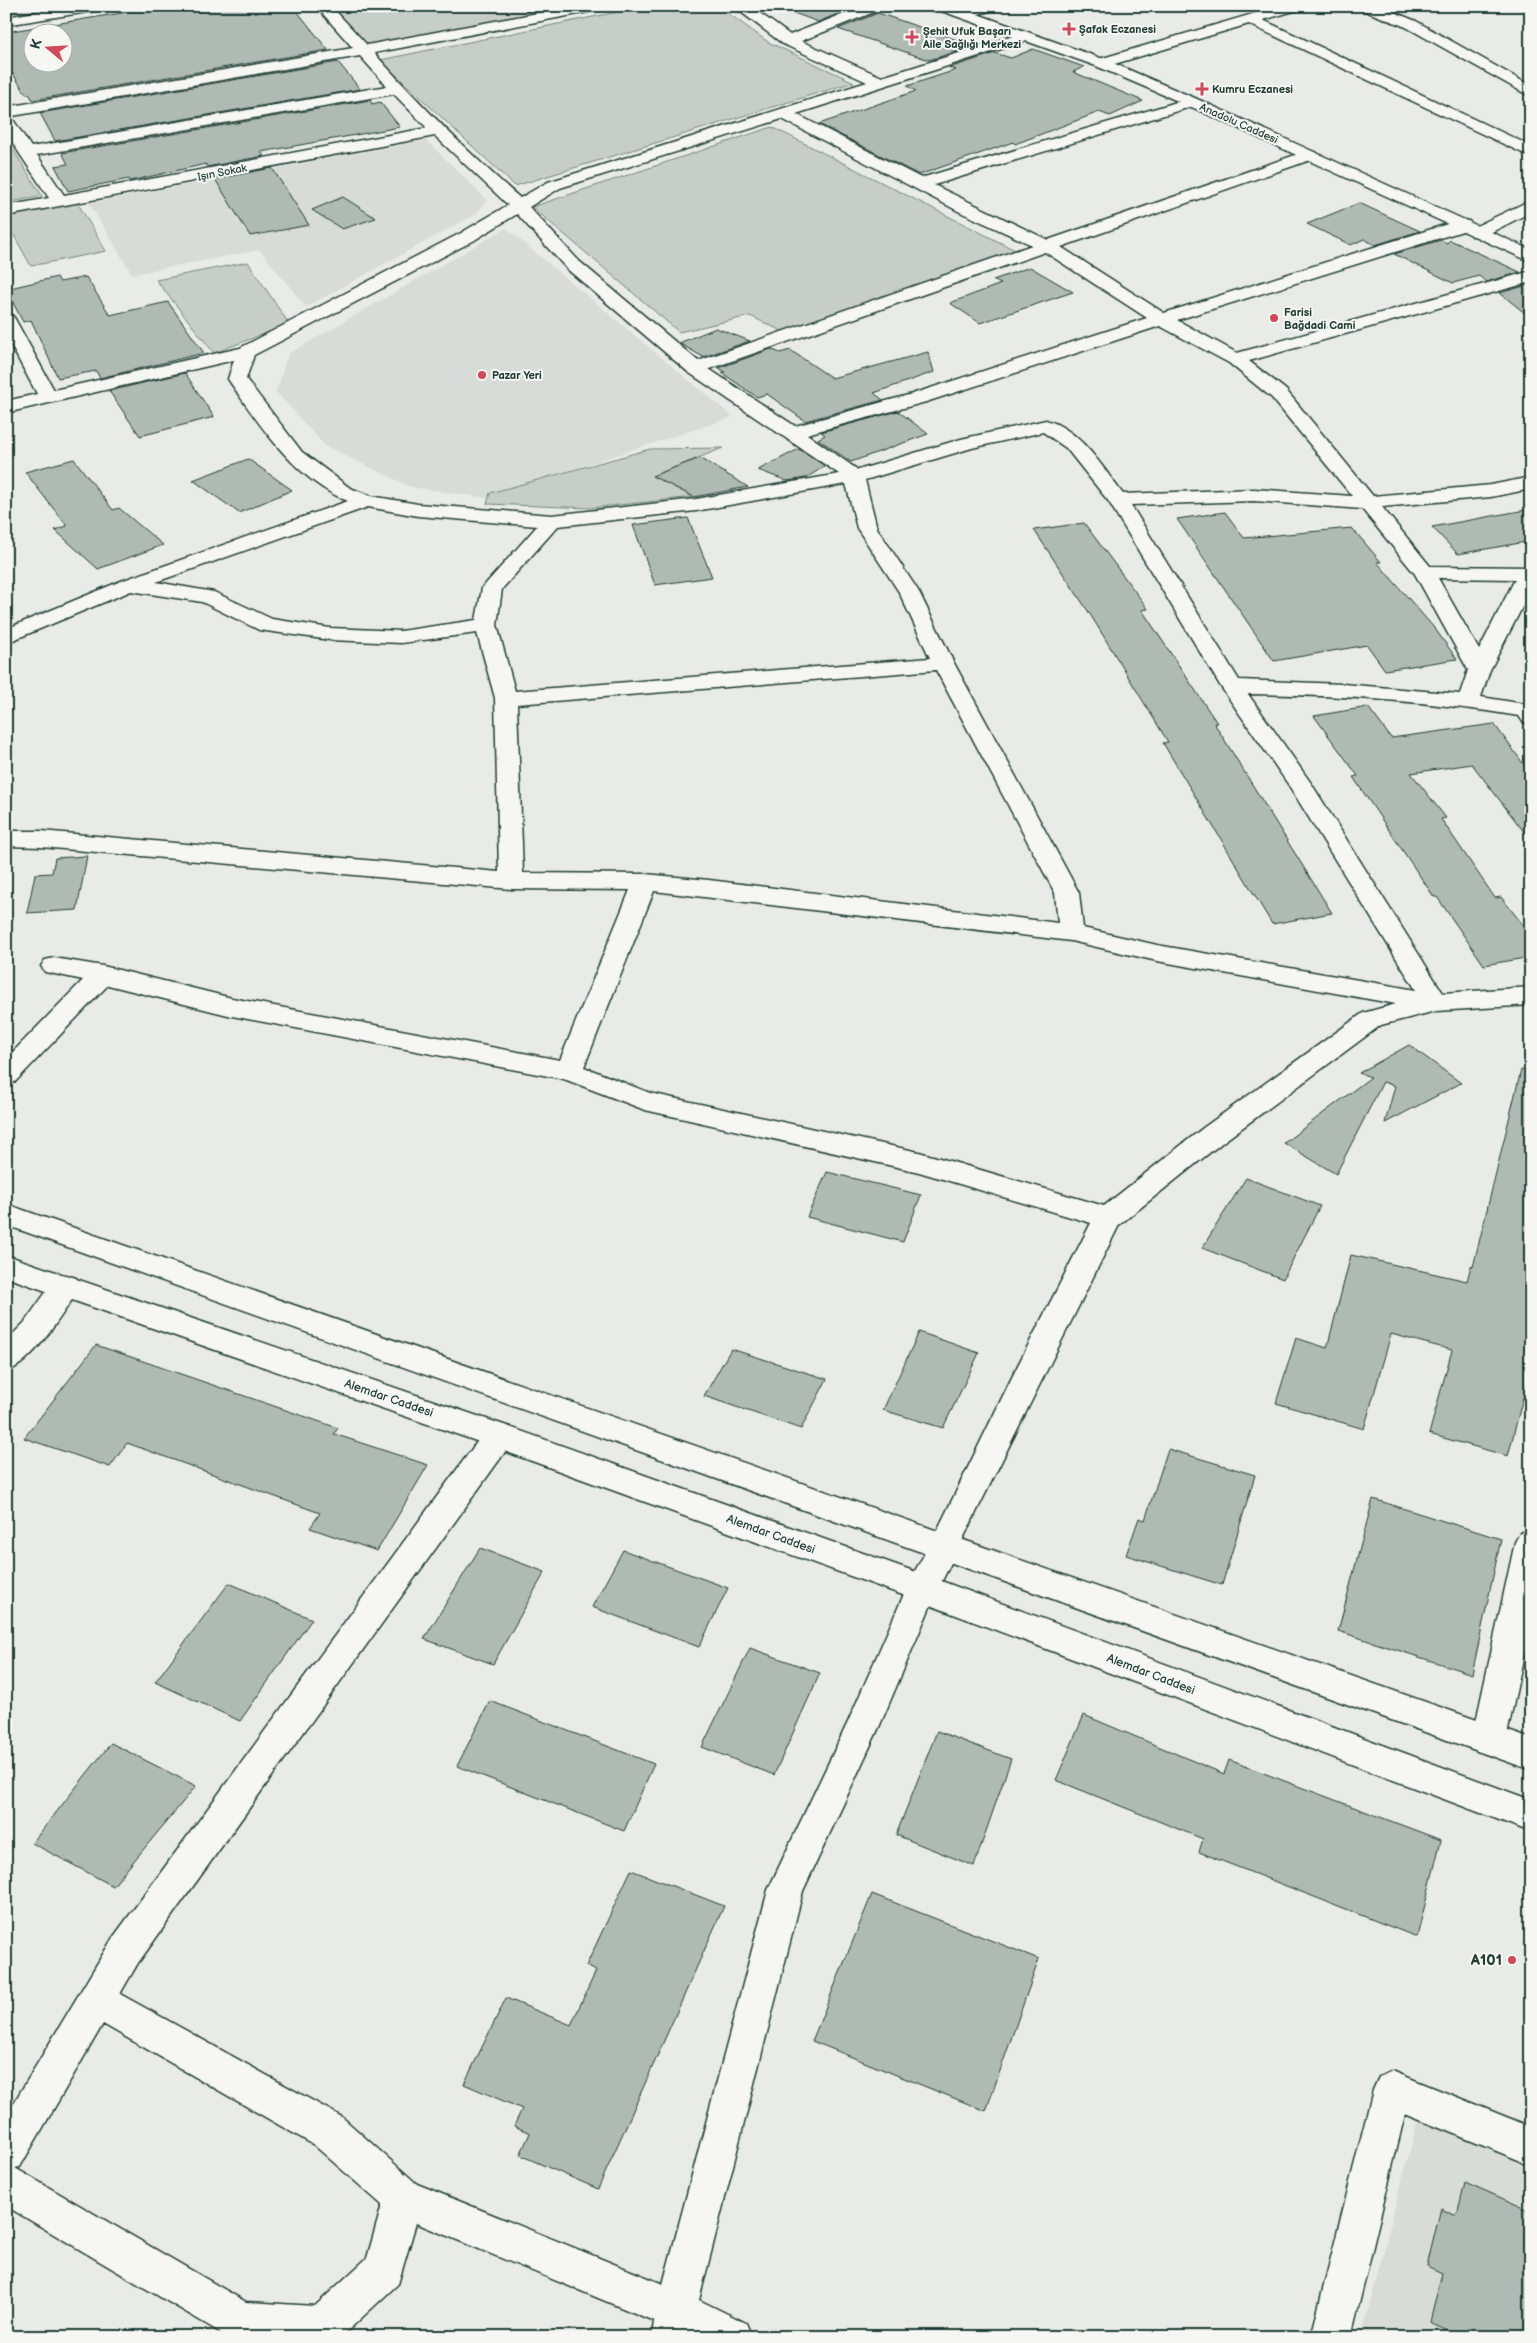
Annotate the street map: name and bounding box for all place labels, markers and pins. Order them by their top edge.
marker: Şafak Eczanesi [1063,23,1075,35]
place label: Şafak Eczanesi [1079,23,1156,36]
place label: Şehit Ufuk Başarı Aile Sağlığı Merkezi [922,25,1022,51]
marker: Şehit Ufuk Başarı Aile Sağlığı Merkezi [905,30,919,44]
marker: Kumru Eczanesi [1196,83,1208,95]
place label: Kumru Eczanesi [1212,83,1293,96]
place label: Farisi Bağdadi Cami [1284,306,1356,332]
marker: Farisi Bağdadi Cami [1268,312,1280,324]
marker: Pazar Yeri [476,369,488,381]
place label: Pazar Yeri [492,369,542,382]
place label: A101 [1470,1951,1502,1970]
marker: A101 [1506,1954,1518,1966]

